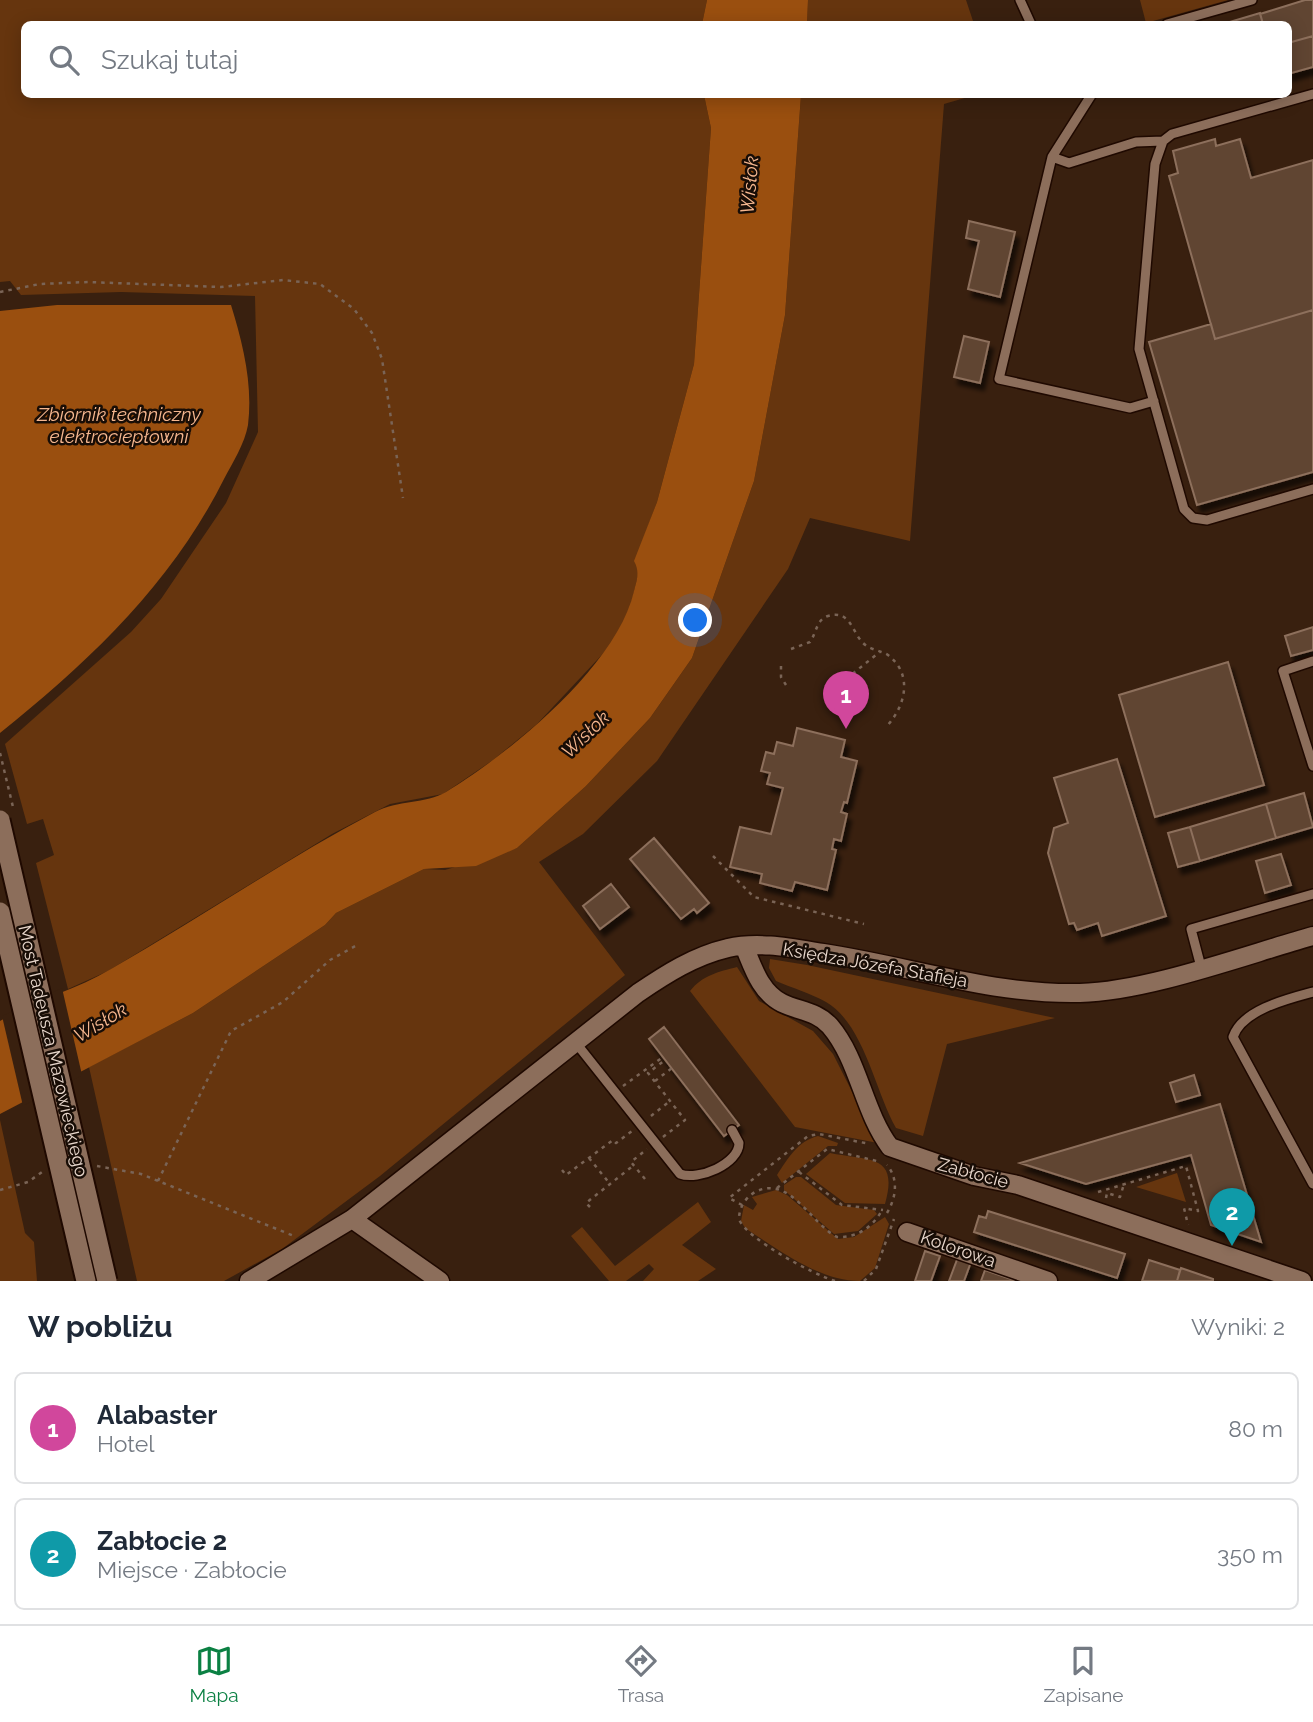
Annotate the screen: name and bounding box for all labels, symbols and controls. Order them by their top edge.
search box [21,21,1292,98]
icon: search [45,41,83,79]
text: Szukaj tutaj [101,45,238,75]
water label: Wisłok [736,155,762,215]
water label: Zbiornik techniczny elektrociepłowni [36,403,202,447]
your location [678,603,712,637]
pin: 1 [823,671,869,729]
water label: Wisłok [556,706,614,762]
street label: Most Tadeusza Mazowieckiego [14,923,93,1179]
street label: Księdza Józefa Stafieja [781,938,969,991]
water label: Wisłok [69,998,131,1046]
street label: Zabłocie [935,1153,1011,1192]
pin: 2 [1209,1188,1255,1246]
street label: Kolorowa [918,1226,998,1271]
text: W pobliżu [28,1309,172,1344]
text: Wyniki: 2 [1191,1313,1285,1340]
text: Alabaster [97,1400,217,1430]
text: 1 [47,1415,59,1442]
text: 80 m [1228,1415,1283,1442]
text: Hotel [97,1430,155,1457]
text: Zabłocie 2 [97,1526,227,1556]
text: 2 [47,1541,59,1568]
text: 350 m [1217,1541,1283,1568]
text: Miejsce · Zabłocie [97,1556,287,1583]
tab: Mapa [190,1642,239,1706]
tab: Trasa [618,1642,664,1706]
tab: Zapisane [1043,1642,1123,1706]

